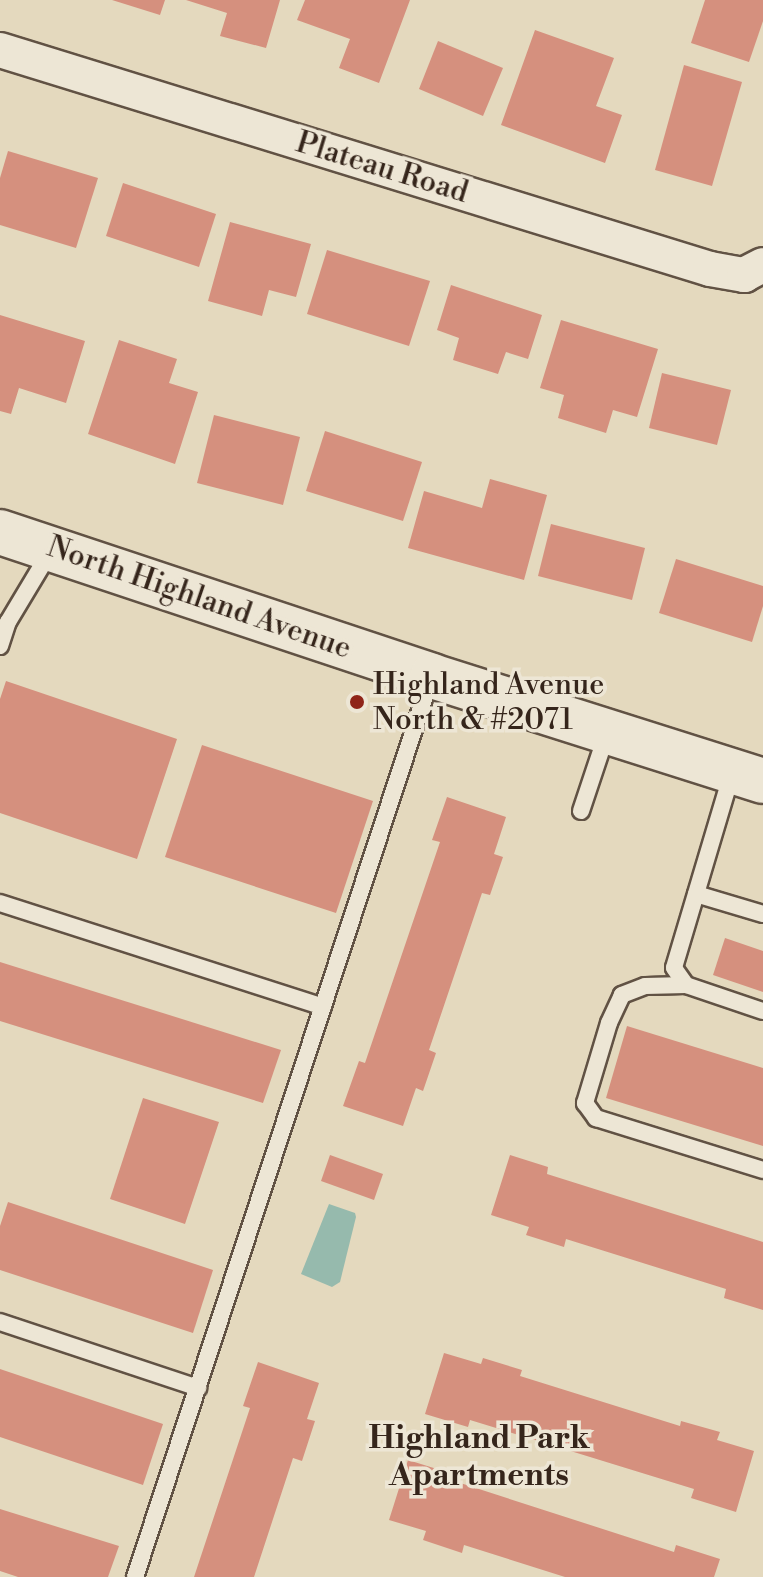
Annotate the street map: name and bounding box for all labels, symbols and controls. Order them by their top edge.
street label: Plateau Road [292,125,472,211]
street label: North Highland Avenue [42,529,356,667]
place label: Highland Avenue North & #2071 [373,667,604,738]
marker: Highland Avenue North & #2071 [348,693,366,711]
district label: Highland Park Apartments [369,1420,589,1495]

